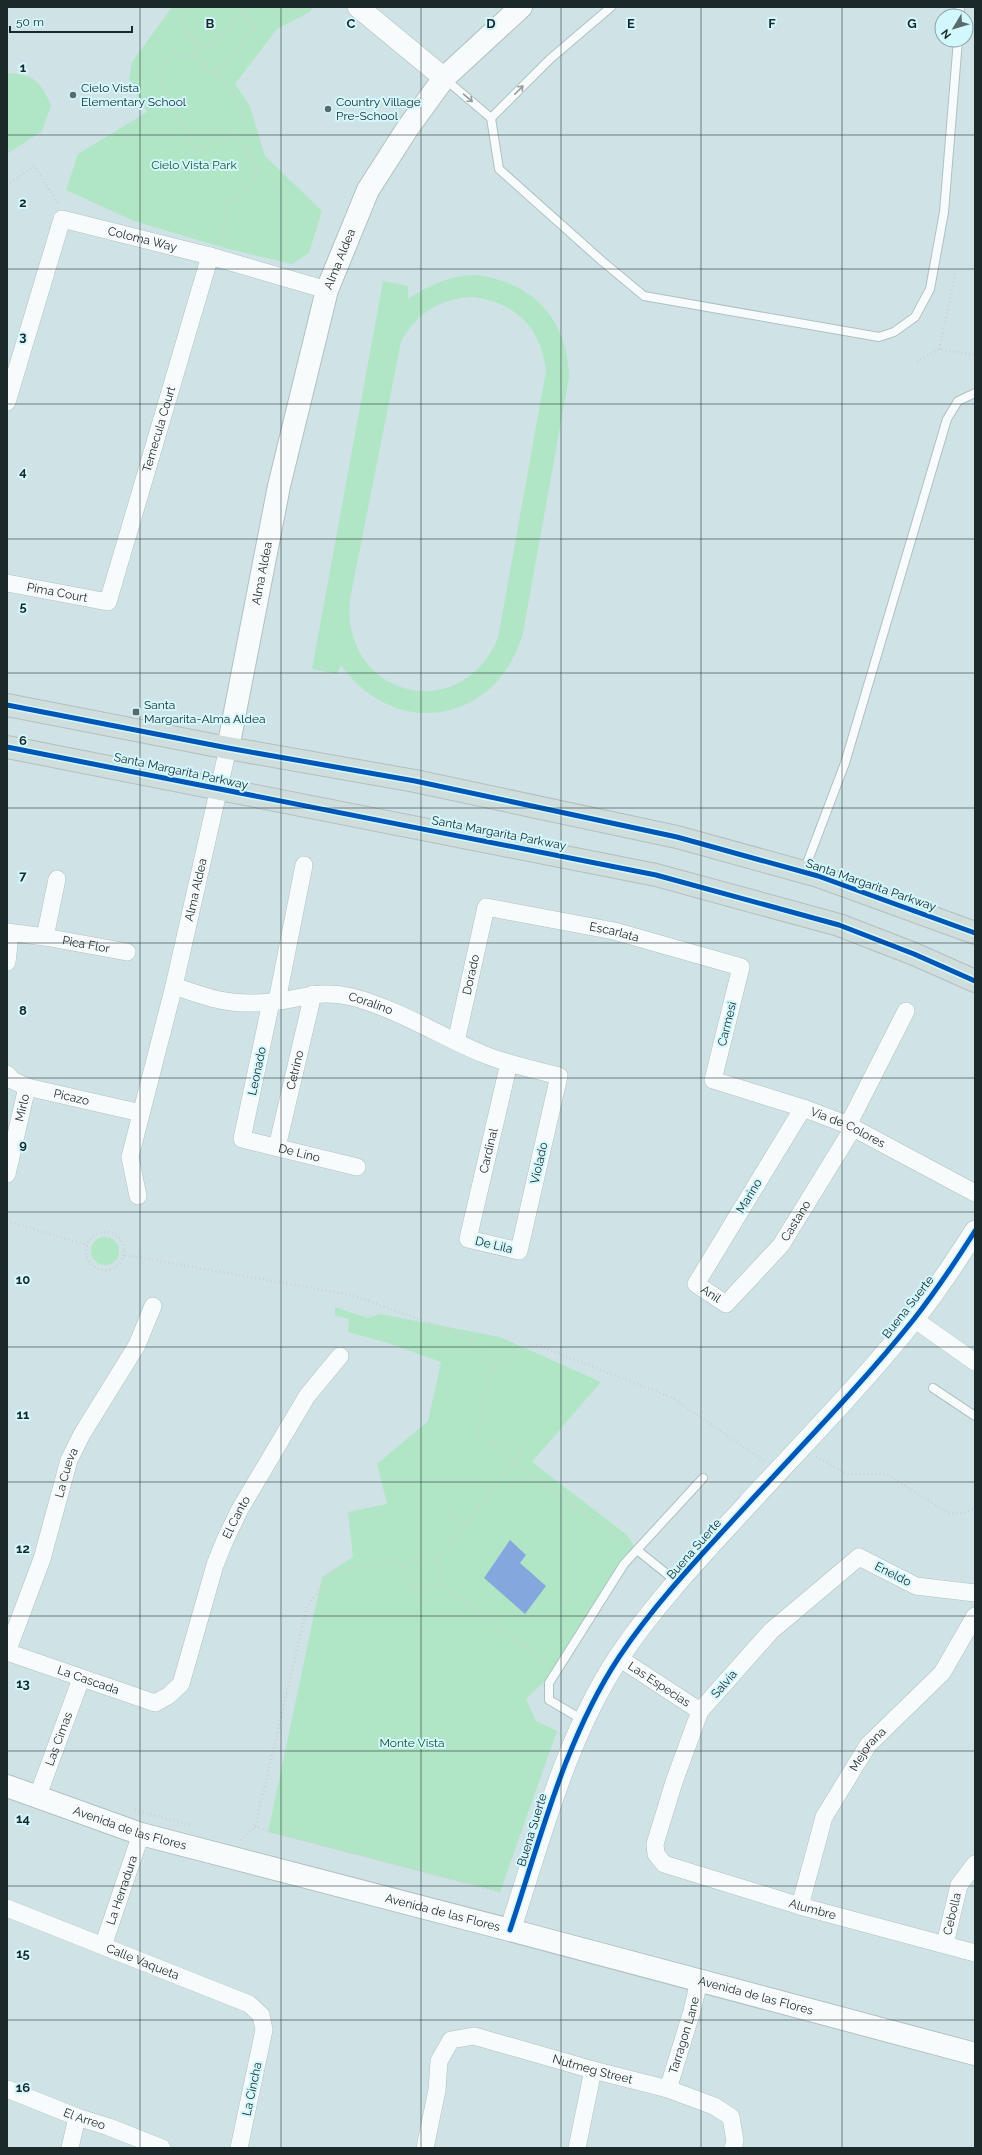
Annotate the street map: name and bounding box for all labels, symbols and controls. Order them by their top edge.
scale bar [10,8,132,34]
north arrow [934,8,974,48]
text: 50 m [16,15,44,29]
text: B [206,16,215,31]
text: C [347,16,356,31]
text: D [486,16,496,31]
text: E [627,16,635,31]
text: F [768,16,776,31]
text: G [907,16,917,31]
text: N [939,27,954,41]
text: 1 [20,60,27,75]
place label: Cielo Vista Elementary School [81,81,187,109]
one-way arrow [514,85,524,95]
marker: Cielo Vista Elementary School [68,90,78,100]
one-way arrow [462,94,473,103]
place label: Country Village Pre-School [336,95,421,123]
marker: Country Village Pre-School [323,104,333,114]
park label: Cielo Vista Park [151,158,237,172]
text: 2 [19,195,27,210]
street label: Coloma Way [106,224,179,255]
street label: Alma Aldea [321,227,358,292]
text: 3 [19,329,27,344]
street label: Temecula Court [140,385,178,474]
text: 4 [19,464,27,479]
street label: Alma Aldea [249,540,275,606]
street label: Pima Court [26,580,89,605]
text: 5 [19,599,27,614]
place label: Santa Margarita-Alma Aldea [144,698,265,726]
marker: Santa Margarita-Alma Aldea [131,707,141,717]
text: 6 [19,733,27,748]
street label: Santa Margarita Parkway [113,750,250,792]
street label: Santa Margarita Parkway [431,813,568,853]
street label: Santa Margarita Parkway [804,856,938,914]
street label: Alma Aldea [182,857,210,923]
text: 7 [19,868,27,883]
street label: Escarlata [588,920,641,945]
street label: Pica Flor [61,933,112,956]
street label: Dorado [460,953,482,996]
street label: Coralino [347,989,395,1018]
street label: Carmesi [715,1000,739,1048]
text: 8 [19,1003,27,1018]
street label: Leonado [245,1045,269,1097]
street label: Cetrino [284,1049,307,1091]
street label: Picazo [52,1086,91,1108]
street label: Mirlo [12,1093,32,1123]
street label: Via de Colores [808,1104,888,1151]
street label: Cardinal [477,1126,501,1175]
text: 9 [19,1137,27,1152]
street label: De Lino [277,1141,322,1165]
street label: Violado [527,1141,551,1185]
street label: Marino [733,1176,765,1216]
street label: Castano [778,1198,814,1244]
street label: De Lila [474,1234,514,1256]
text: 10 [16,1272,30,1287]
street label: Buena Suerte [879,1273,937,1341]
street label: Anil [698,1282,724,1306]
text: 11 [17,1407,30,1422]
street label: La Cueva [52,1445,81,1499]
street label: El Canto [220,1493,253,1541]
street label: Buena Suerte [664,1516,724,1582]
text: 12 [16,1541,30,1556]
street label: Eneldo [872,1559,914,1589]
street label: Las Especias [625,1659,693,1710]
street label: La Cascada [56,1663,121,1697]
street label: Salvia [708,1667,740,1701]
text: 13 [16,1676,30,1691]
street label: Las Cimas [42,1710,75,1768]
street label: Mejorana [847,1724,889,1774]
park label: Monte Vista [379,1736,445,1750]
street label: Buena Suerte [514,1792,550,1868]
street label: Avenida de las Flores [71,1803,188,1853]
text: 14 [16,1811,30,1826]
street label: La Herradura [104,1853,140,1927]
street label: Avenida de las Flores [384,1891,502,1934]
street label: Cebolla [940,1891,964,1936]
street label: Alumbre [787,1896,838,1922]
street label: Calle Vaqueta [104,1941,181,1983]
text: 15 [16,1946,30,1961]
street label: Avenida de las Flores [697,1974,815,2018]
street label: Tarragon Lane [666,1995,702,2076]
street label: Nutmeg Street [551,2052,634,2087]
street label: La Cincha [239,2061,265,2117]
text: 16 [16,2080,30,2095]
street label: El Arreo [61,2105,107,2132]

